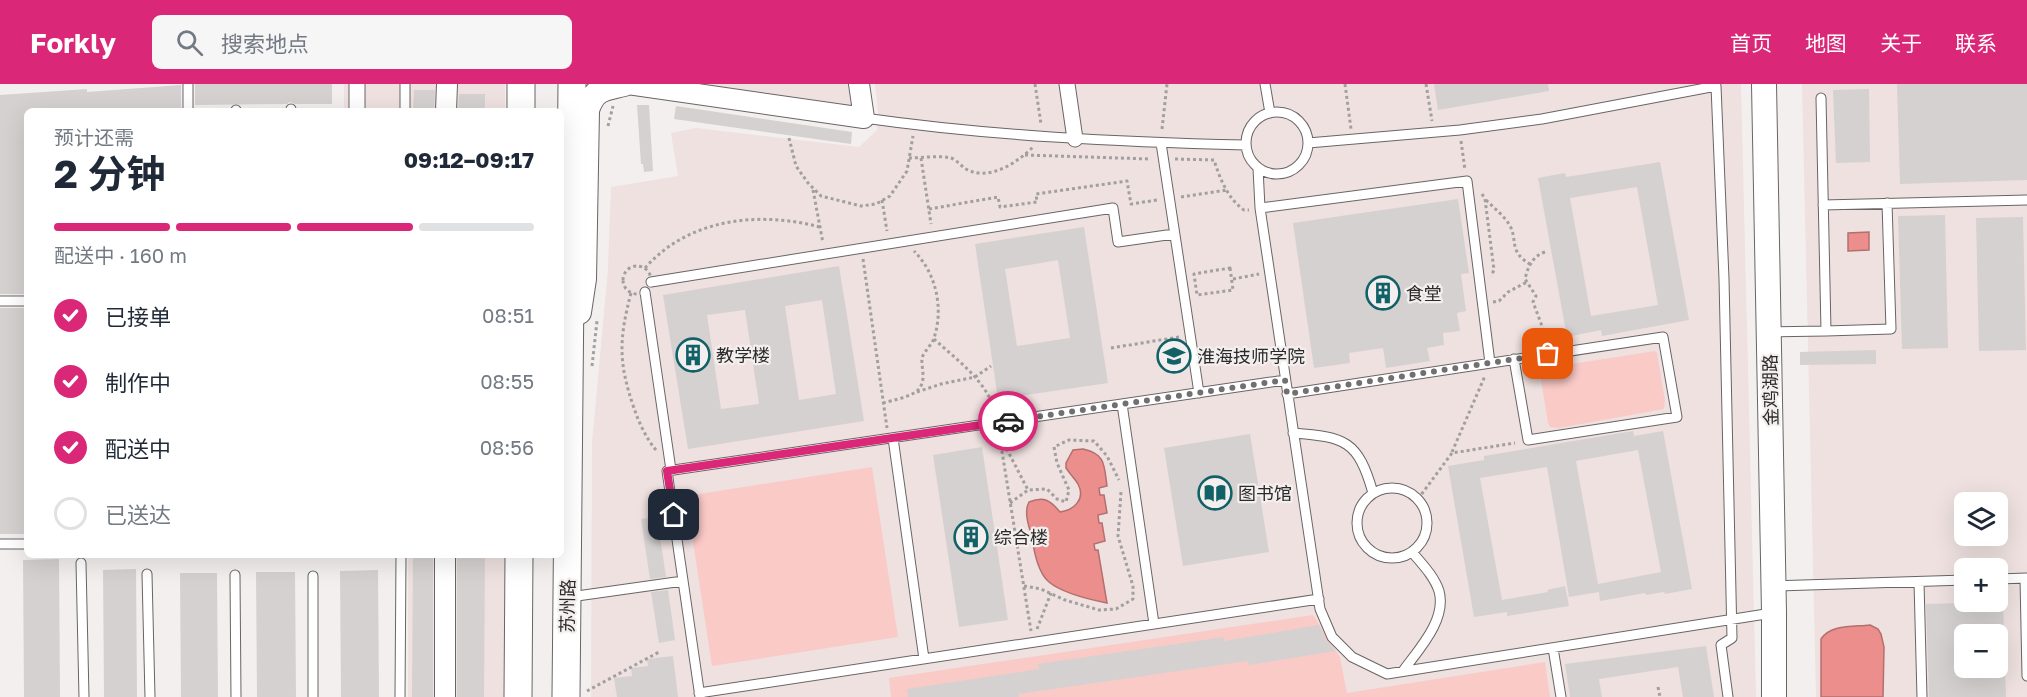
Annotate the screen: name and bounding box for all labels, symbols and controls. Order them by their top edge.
search box [152,15,572,69]
text: Forkly [30,26,116,59]
icon: search [173,26,206,59]
text: 搜索地点 [221,30,309,57]
text: 首页 [1730,30,1772,56]
text: 地图 [1805,30,1847,56]
text: 关于 [1880,30,1922,56]
text: 联系 [1955,30,1997,56]
text: 预计还需 [54,125,134,149]
text: 09:12–09:17 [404,146,534,173]
text: 2 分钟 [54,150,166,197]
text: 配送中 · 160 m [54,243,187,267]
building icon: 食堂 [1365,275,1401,311]
place label: 食堂 [1406,282,1442,304]
icon: check [54,299,87,332]
text: 已接单 [105,303,171,330]
text: 08:51 [482,303,534,327]
pin [1522,328,1573,379]
building icon: 教学楼 [675,337,711,373]
icon: bag [1531,337,1564,370]
school or university icon: 淮海技师学院 [1156,338,1192,374]
place label: 教学楼 [716,344,770,366]
place label: 淮海技师学院 [1197,345,1305,367]
street label: 金鸡湖路 [1758,354,1782,426]
icon: check [54,365,87,398]
text: 制作中 [105,369,171,396]
text: 08:55 [480,369,534,393]
courier [978,391,1038,451]
icon: car [992,405,1025,438]
icon: check [54,431,87,464]
text: 配送中 [105,435,171,462]
text: 08:56 [480,435,534,459]
library icon: 图书馆 [1197,475,1233,511]
place label: 图书馆 [1238,482,1292,504]
pin [648,489,699,540]
map controls [1954,492,2008,678]
button: layers [1954,492,2008,546]
icon: home [657,498,690,531]
text: 已送达 [105,501,171,528]
building icon: 综合楼 [953,519,989,555]
place label: 综合楼 [994,526,1048,548]
button: + [1954,558,2008,612]
street label: 苏州路 [556,579,578,633]
button: − [1954,624,2008,678]

